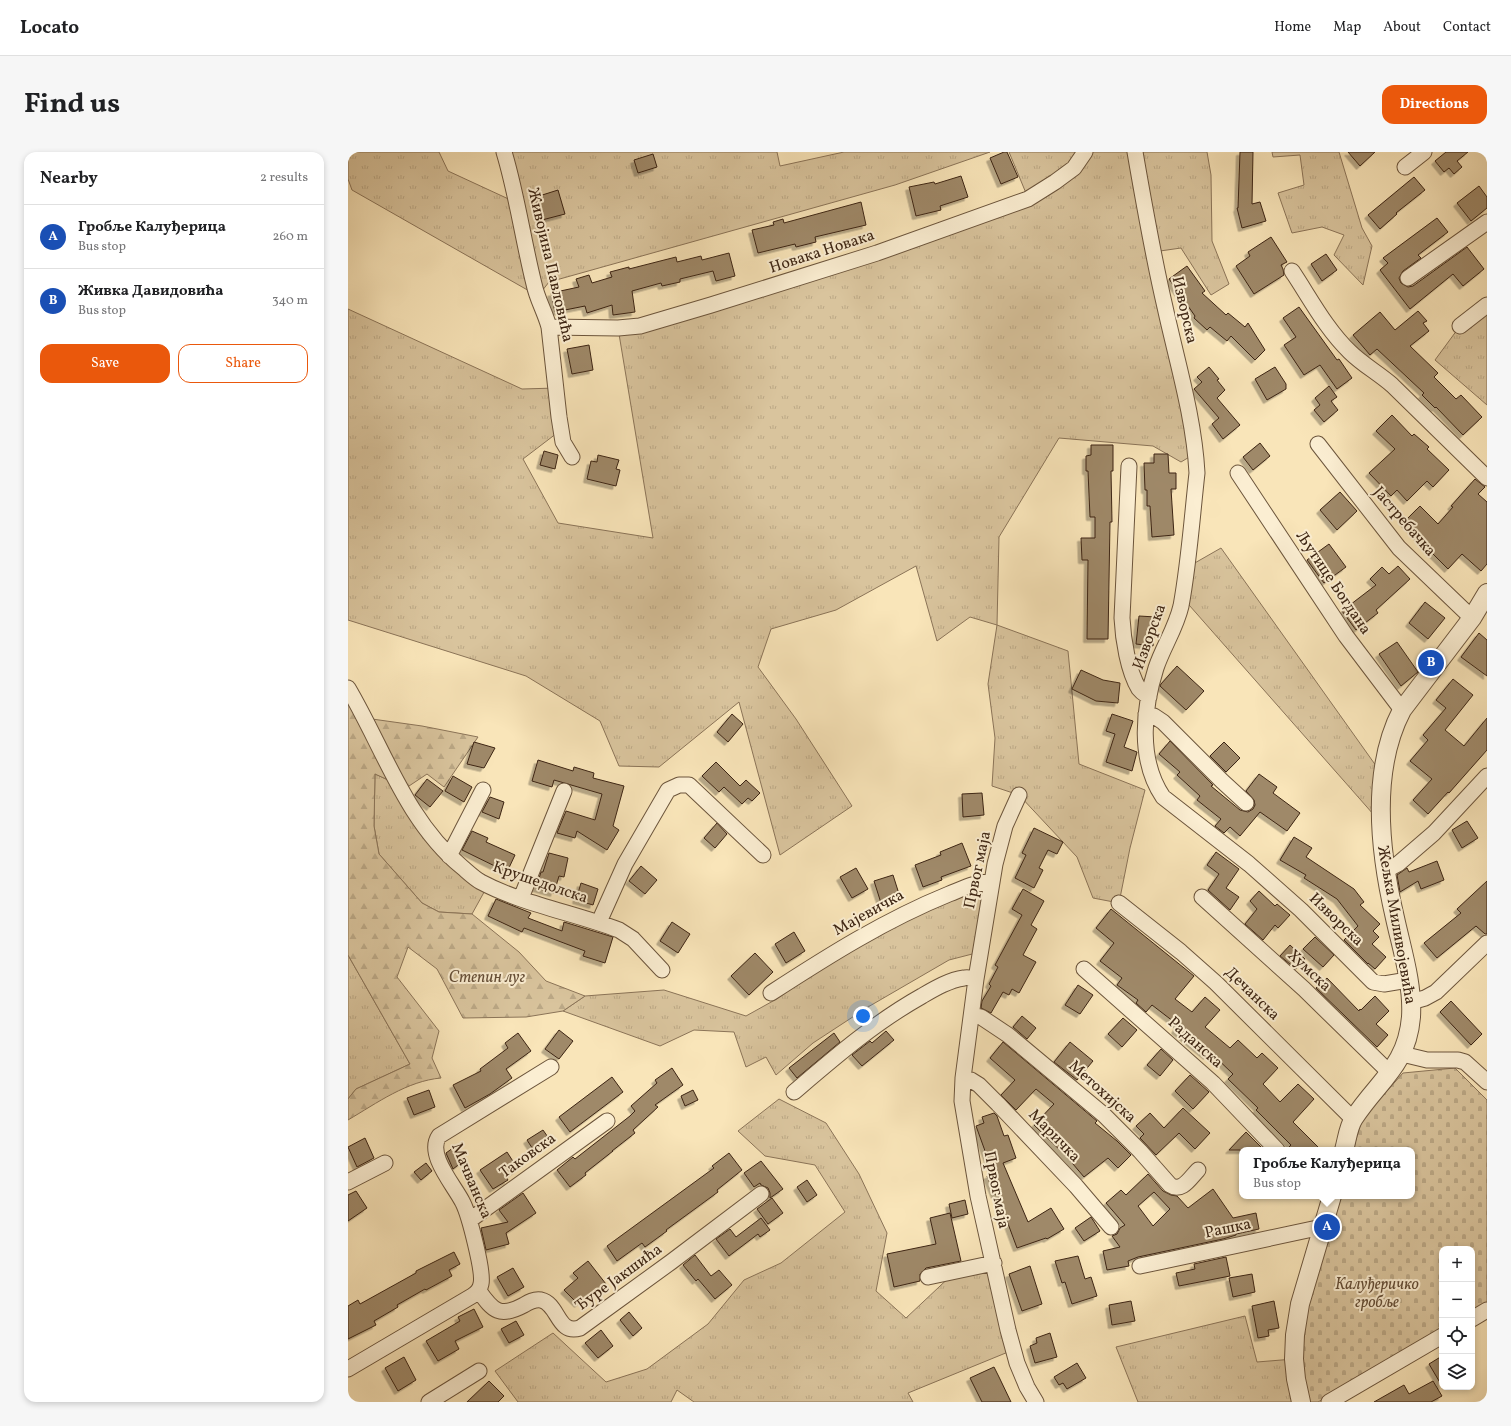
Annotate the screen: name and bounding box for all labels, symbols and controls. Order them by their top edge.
text: Locato [20,15,79,41]
text: Home [1274,18,1311,37]
text: Map [1333,18,1361,37]
text: About [1383,18,1421,37]
text: Contact [1443,18,1491,37]
text: Find us [24,85,120,124]
button: Directions [1382,85,1487,124]
text: Nearby [40,167,98,190]
text: 2 results [260,169,308,187]
street label: Живојина Павловића [522,186,578,344]
text: Гробље Калуђерица [78,217,226,238]
street label: Новака Новака [767,225,877,279]
text: A [48,228,58,246]
text: 260 m [273,228,308,246]
text: Bus stop [78,238,126,256]
street label: Изворска [1166,274,1202,346]
text: Живка Давидовића [78,281,224,302]
text: B [49,292,57,310]
text: 340 m [272,292,308,310]
text: Bus stop [78,302,126,320]
button: Save [40,344,170,383]
button: Share [178,344,308,383]
street label: Јастребачка [1367,482,1441,562]
street label: Љутице Богдана [1290,527,1376,639]
street label: Изворска [1128,601,1172,673]
pin: B [1418,648,1444,678]
street label: Првог маја [959,829,997,911]
street label: Жељка Миливојевића [1371,844,1421,1006]
street label: Крушедолска [489,856,591,910]
street label: Мајевичка [830,884,908,942]
street label: Изворска [1304,888,1368,952]
street label: Хумска [1282,945,1336,997]
street label: Дечанска [1219,962,1285,1026]
park label: Степин луг [449,967,525,989]
your location [853,1006,873,1026]
street label: Раданска [1162,1012,1228,1074]
street label: Метохијска [1063,1056,1141,1128]
street label: Маричка [1023,1104,1085,1168]
street label: Таковска [495,1128,561,1184]
street label: Мачванска [445,1140,497,1222]
popup [1239,1147,1415,1199]
street label: Првог маја [978,1149,1014,1231]
text: Гробље Калуђерица [1253,1154,1401,1175]
text: Bus stop [1253,1175,1301,1193]
pin: A [1314,1212,1340,1242]
street label: Рашка [1203,1213,1253,1245]
street label: Ђуре Јакшића [571,1239,667,1317]
map controls [1439,1246,1475,1390]
button: + [1439,1246,1475,1282]
park label: Калуђеричко гробље [1335,1274,1420,1314]
button: − [1439,1282,1475,1318]
button: locate [1439,1318,1475,1354]
button: layers [1439,1354,1475,1390]

